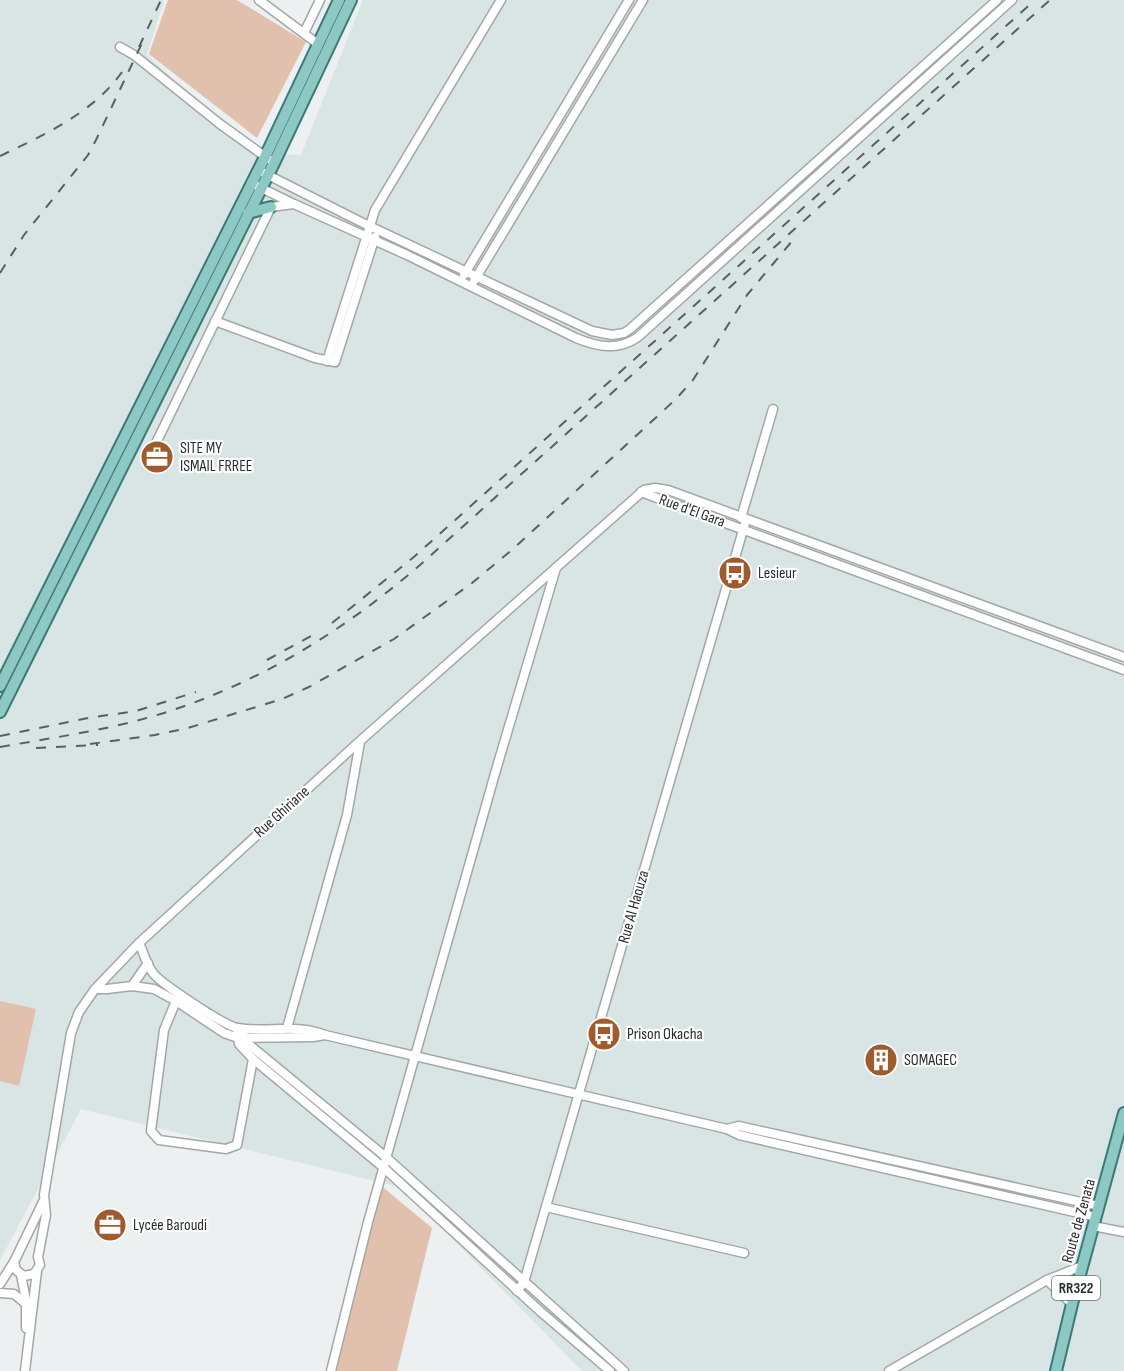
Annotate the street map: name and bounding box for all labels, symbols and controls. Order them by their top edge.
office icon: SITE MY ISMAIL FRREE [139,439,175,475]
place label: SITE MY ISMAIL FRREE [180,439,252,476]
street label: Rue d'El Gara [656,490,728,532]
bus stop icon: Lesieur [717,555,753,591]
place label: Lesieur [758,564,797,583]
street label: Rue Ghiriane [250,782,314,842]
street label: Rue Al Haouza [615,868,653,946]
bus stop icon: Prison Okacha [586,1016,622,1052]
place label: Prison Okacha [627,1025,703,1044]
building icon: SOMAGEC [863,1042,899,1078]
place label: SOMAGEC [904,1051,957,1070]
street label: Route de Zenata [1058,1177,1100,1265]
office icon: Lycée Baroudi [92,1207,128,1243]
place label: Lycée Baroudi [133,1216,207,1235]
road number: RR322 [1052,1276,1100,1300]

